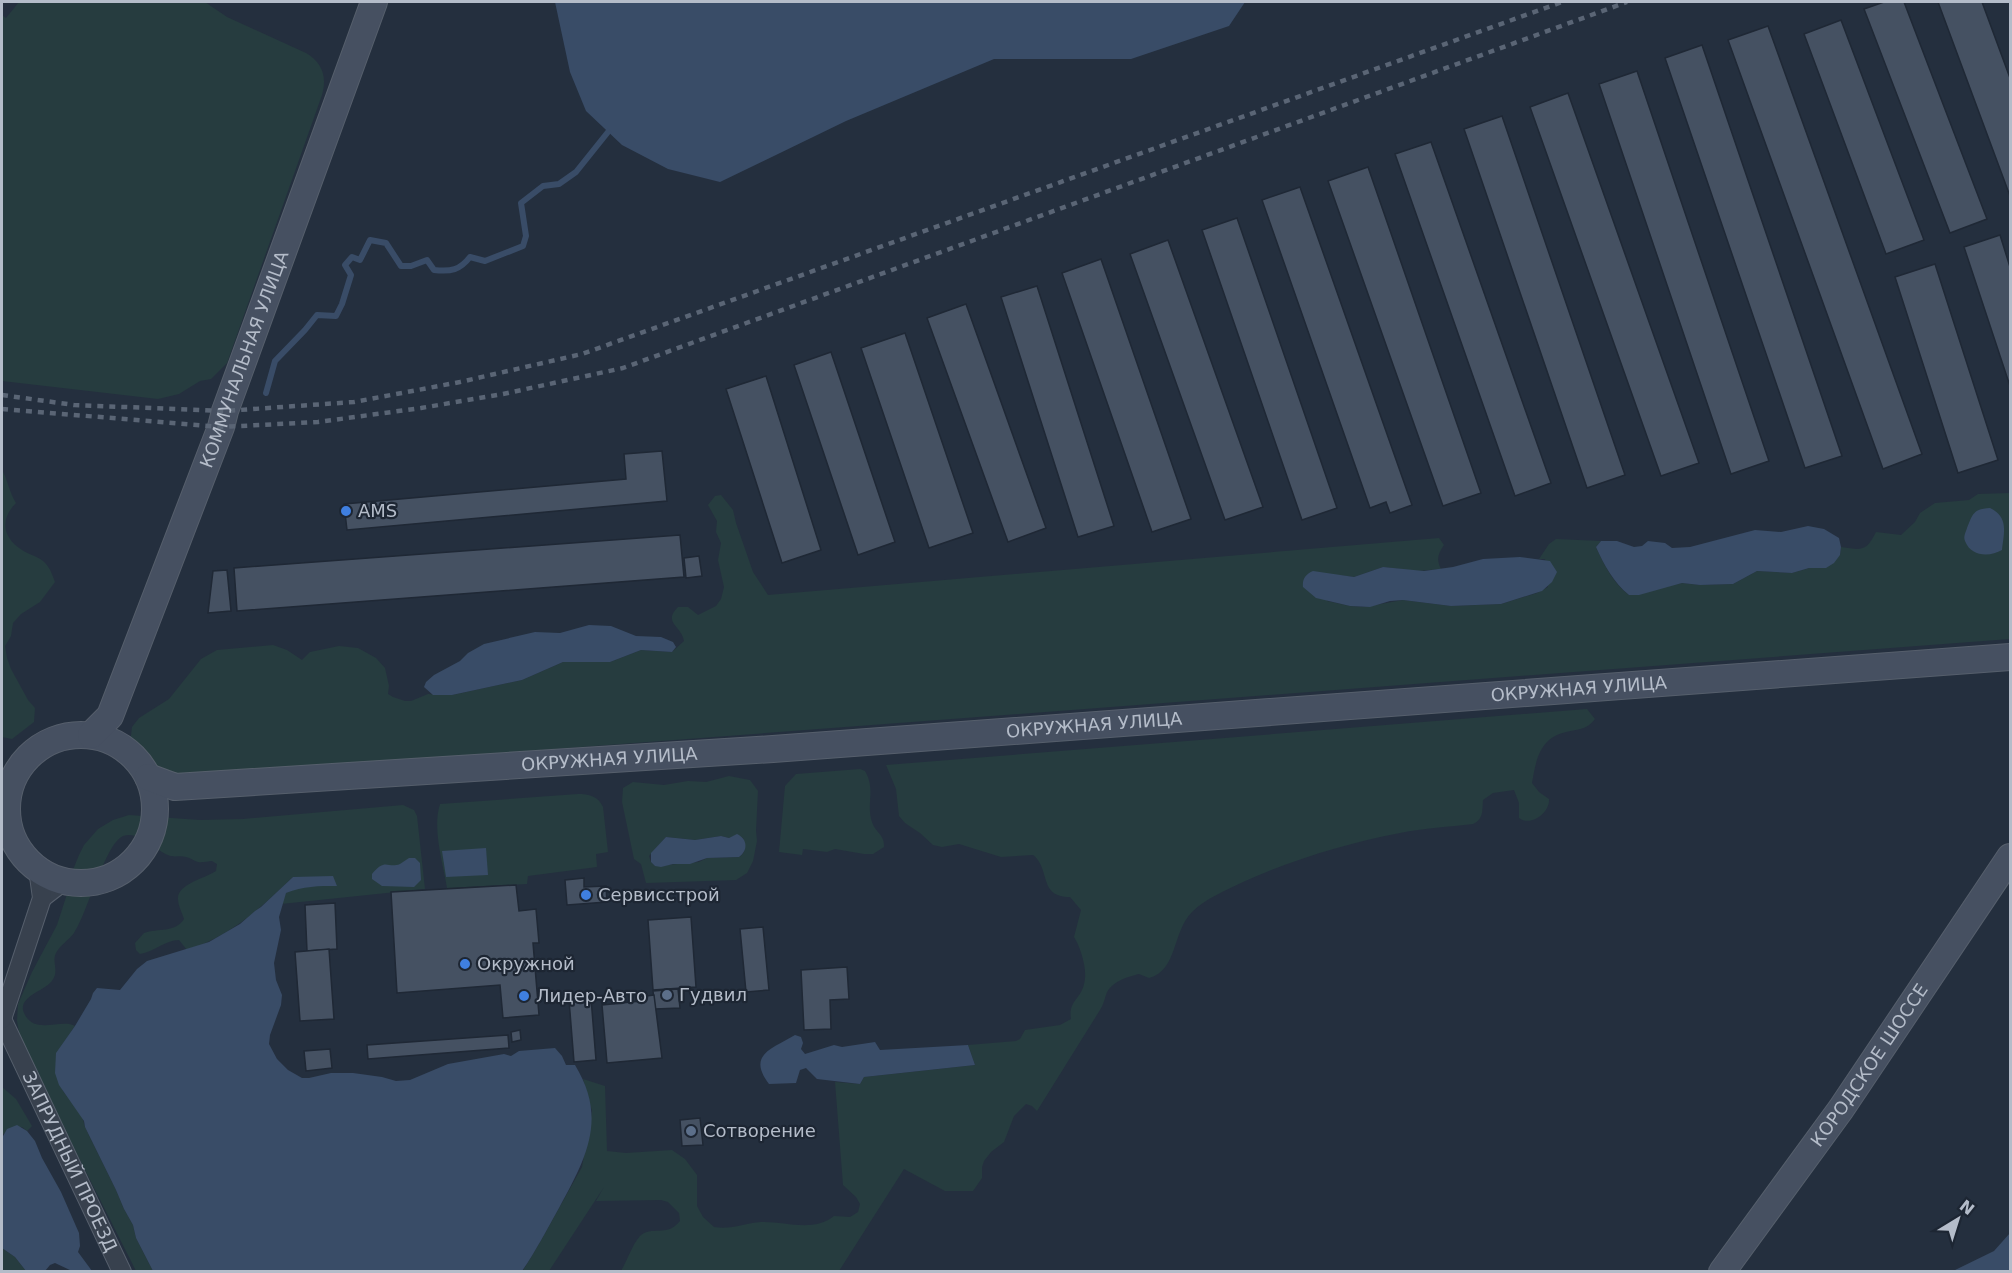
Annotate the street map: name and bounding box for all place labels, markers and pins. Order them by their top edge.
place label: AMS [358,500,397,521]
marker: AMS [339,504,353,518]
place label: Сервисстрой [598,884,720,905]
marker: Сервисстрой [579,888,593,902]
place label: Окружной [477,953,575,974]
marker: Окружной [458,957,472,971]
place label: Гудвил [679,984,747,1005]
place label: Лидер-Авто [536,985,647,1006]
marker: Гудвил [660,988,674,1002]
marker: Лидер-Авто [517,989,531,1003]
place label: Сотворение [703,1120,816,1141]
marker: Сотворение [684,1124,698,1138]

